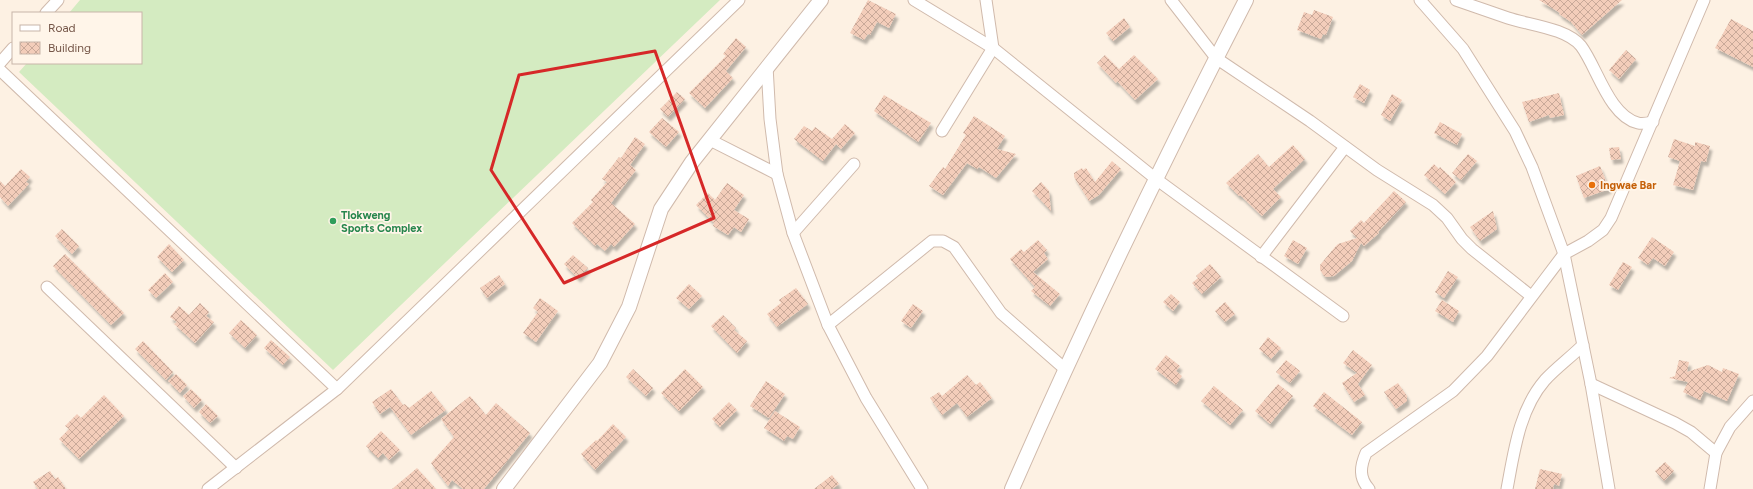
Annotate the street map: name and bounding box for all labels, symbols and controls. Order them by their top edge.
legend [12,12,142,64]
text: Road [48,21,76,35]
text: Building [48,41,91,55]
place label: Ingwae Bar [1600,179,1657,192]
marker: Ingwae Bar [1587,180,1597,190]
place label: Tlokweng Sports Complex [341,209,422,235]
marker: Tlokweng Sports Complex [328,216,338,226]

